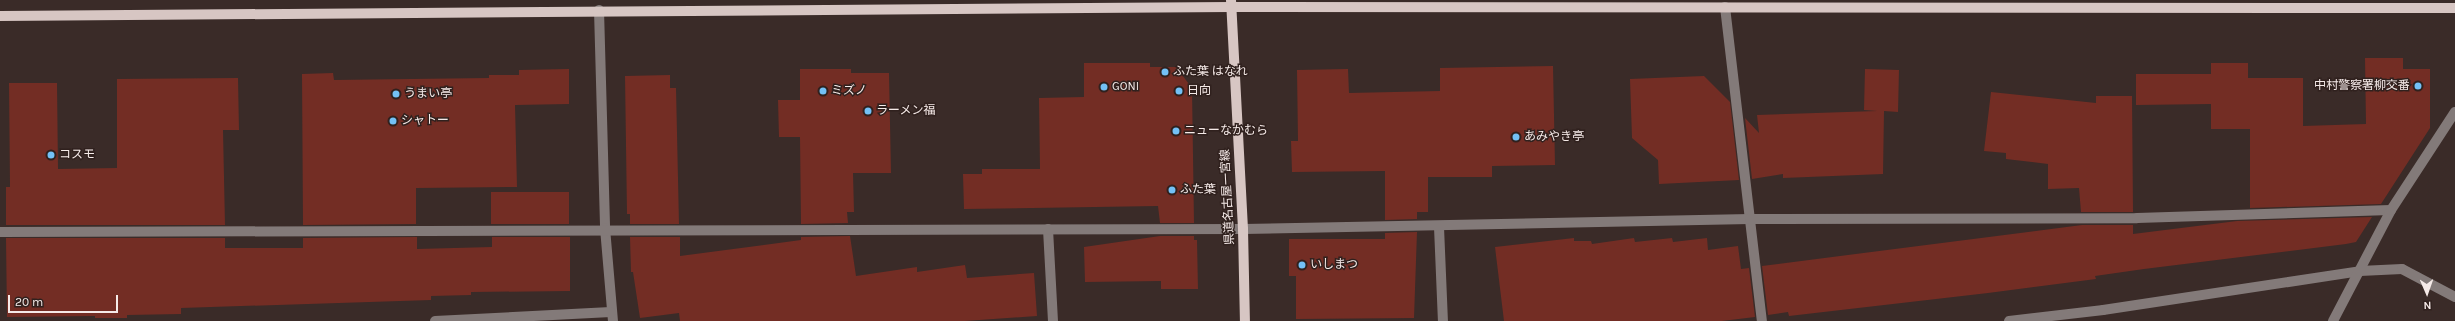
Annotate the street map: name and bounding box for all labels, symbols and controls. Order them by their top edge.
place label: ふた葉 はなれ [1173,65,1248,79]
marker: ふた葉 はなれ [1160,67,1170,77]
place label: 中村警察署柳交番 [2314,79,2410,93]
place label: GONI [1112,80,1139,94]
marker: 中村警察署柳交番 [2413,81,2423,91]
marker: GONI [1099,82,1109,92]
place label: ミズノ [831,84,867,98]
place label: 日向 [1187,84,1211,98]
marker: ミズノ [818,86,828,96]
marker: 日向 [1174,86,1184,96]
place label: うまい亭 [404,87,452,101]
marker: うまい亭 [391,89,401,99]
place label: ラーメン福 [876,104,936,118]
marker: ラーメン福 [863,106,873,116]
place label: シャトー [401,114,449,128]
marker: シャトー [388,116,398,126]
place label: ニューなかむら [1184,124,1268,138]
marker: ニューなかむら [1171,126,1181,136]
place label: あみやき亭 [1524,130,1584,144]
marker: あみやき亭 [1511,132,1521,142]
place label: コスモ [59,148,95,162]
street label: 県道名古屋一宮線 [1218,149,1238,245]
marker: コスモ [46,150,56,160]
place label: ふた葉 [1180,183,1216,197]
marker: ふた葉 [1167,185,1177,195]
place label: いしまつ [1310,258,1358,272]
marker: いしまつ [1297,260,1307,270]
north arrow [2407,273,2447,313]
scale bar [10,287,120,313]
text: 20 m [15,295,43,309]
text: N [2423,299,2432,312]

